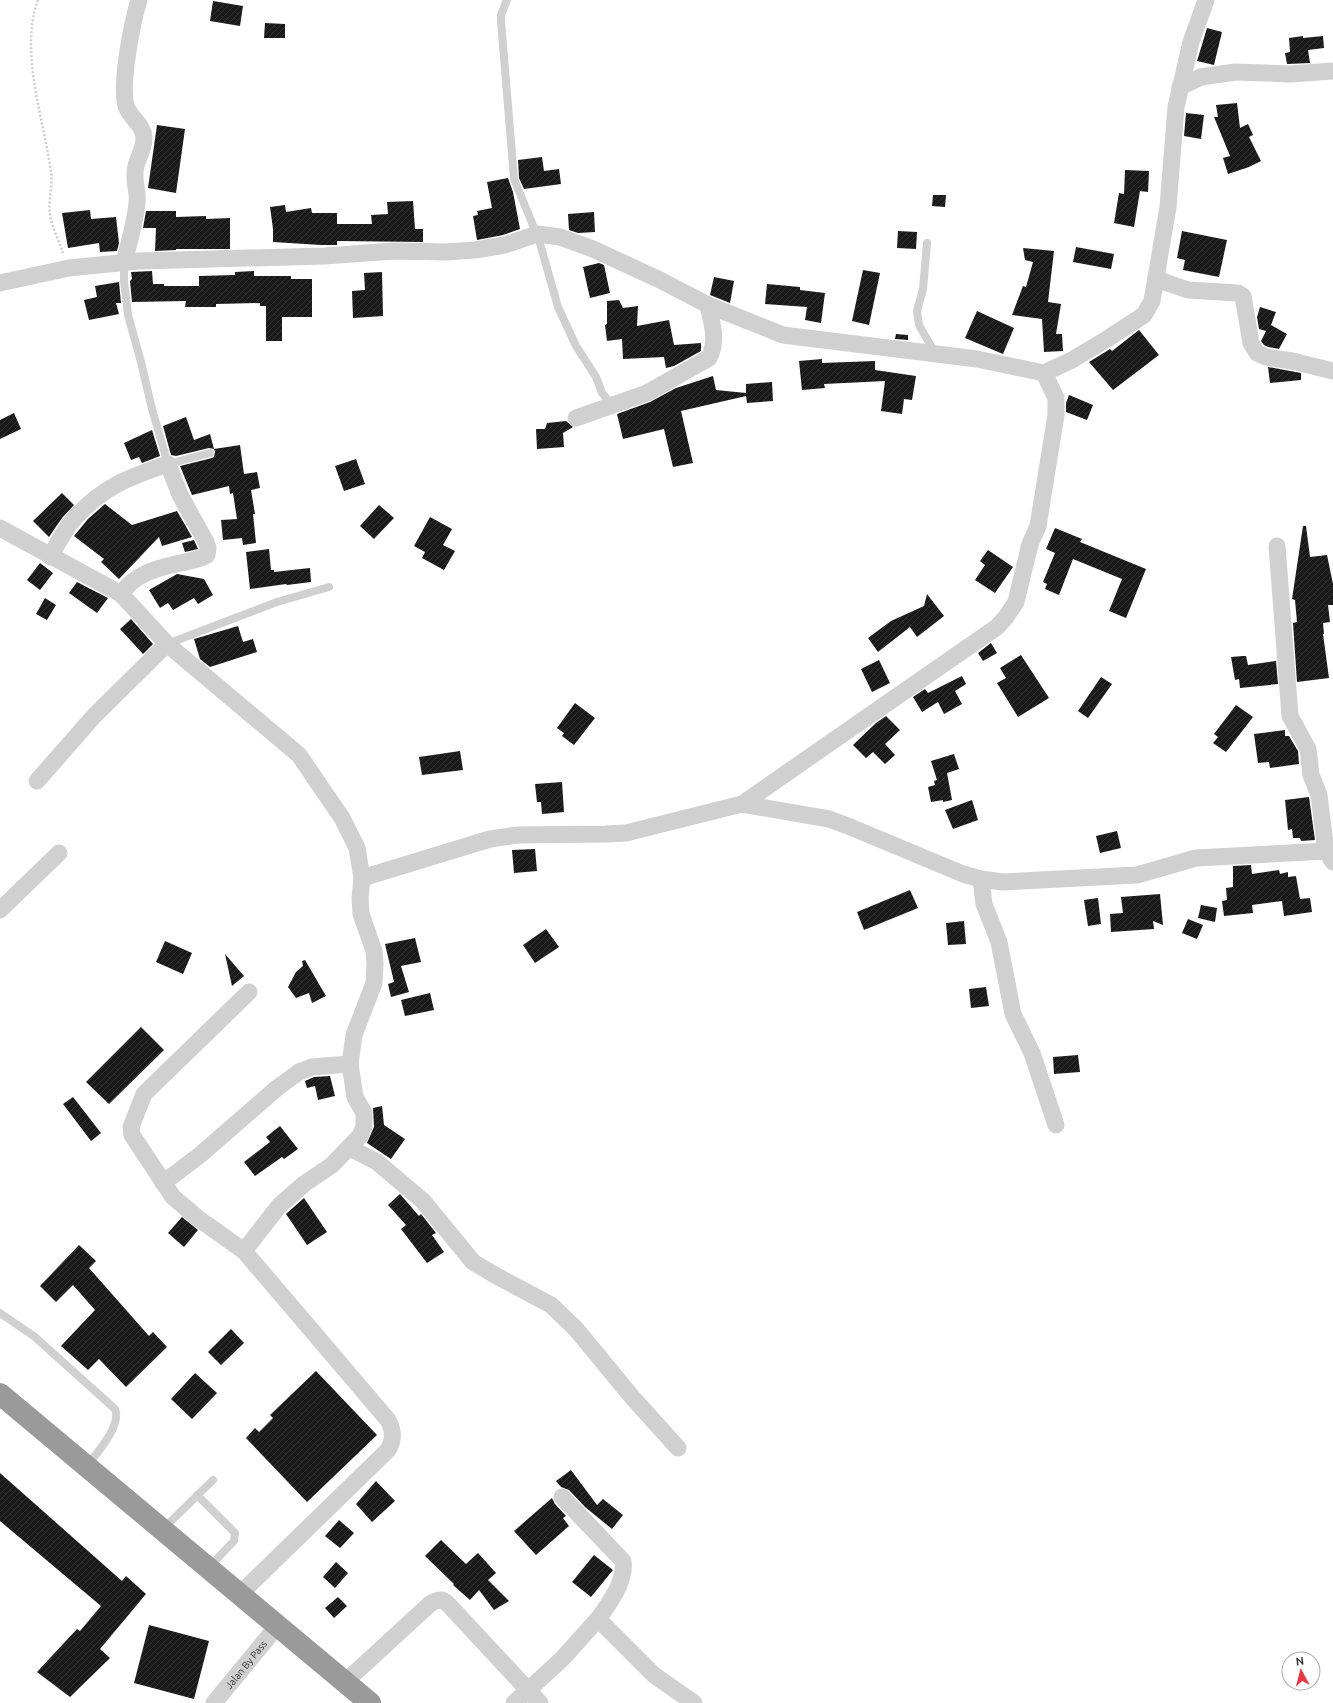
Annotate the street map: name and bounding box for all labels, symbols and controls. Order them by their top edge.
street label: Jalan By Pass [223,1638,269,1691]
north arrow [1281,1651,1321,1691]
text: N [1295,1655,1305,1668]

